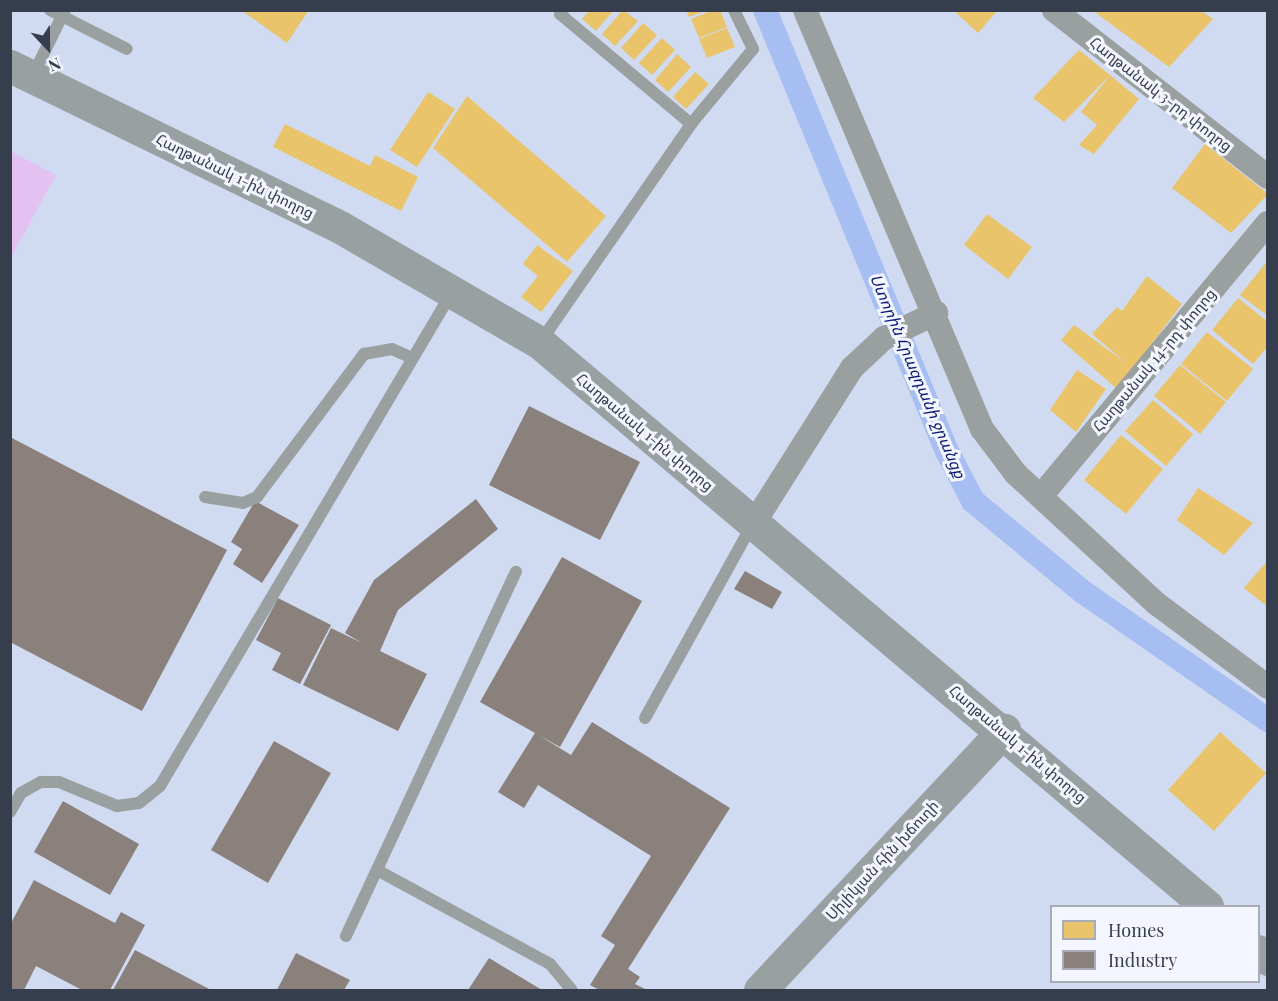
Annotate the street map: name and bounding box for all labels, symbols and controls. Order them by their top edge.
north arrow [18,18,78,78]
street label: Հաղթանակ 3-րդ փողոց [1086,33,1236,155]
text: N [46,53,64,77]
street label: Հաղթանակ 1-ին փողոց [153,130,317,222]
water label: Ստորին Հրազդանի ջրանցք [866,271,970,481]
street label: Հաղթանակ 14-րդ փողոց [1089,285,1219,435]
street label: Հաղթանակ 1-ին փողոց [573,369,717,495]
street label: Հաղթանակ 1-ին փողոց [946,681,1090,807]
street label: Սիլիկյան հին խճուղի [822,796,942,924]
legend [1050,905,1260,983]
text: Homes [1108,918,1164,942]
text: Industry [1108,948,1177,972]

